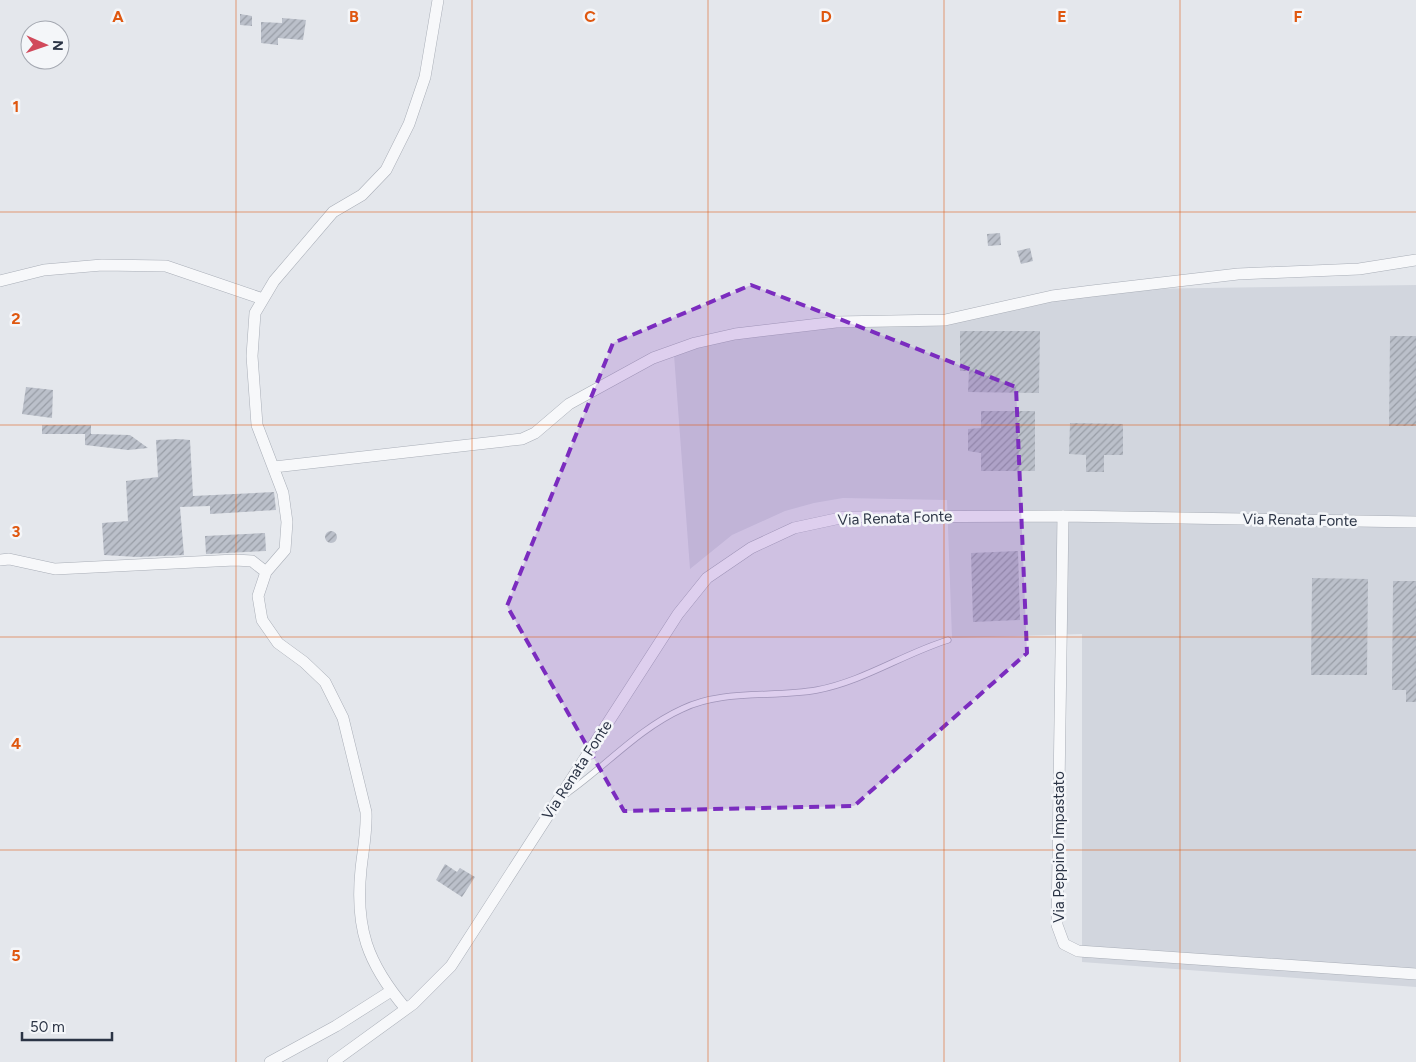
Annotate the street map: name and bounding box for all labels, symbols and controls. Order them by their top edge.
text: A [112,7,124,26]
text: B [349,7,359,26]
text: C [584,7,596,26]
text: D [820,7,832,26]
text: E [1057,7,1067,26]
text: F [1294,7,1303,26]
north arrow [20,20,70,70]
text: N [49,40,66,51]
text: 1 [13,97,19,116]
text: 2 [11,309,21,328]
street label: Via Renata Fonte [837,507,953,529]
street label: Via Renata Fonte [1242,510,1358,530]
text: 3 [12,522,21,541]
street label: Via Renata Fonte [538,717,616,823]
text: 4 [11,734,21,753]
street label: Via Peppino Impastato [1050,771,1068,923]
text: 5 [11,946,21,965]
scale bar [22,1010,112,1042]
text: 50 m [30,1018,65,1036]

